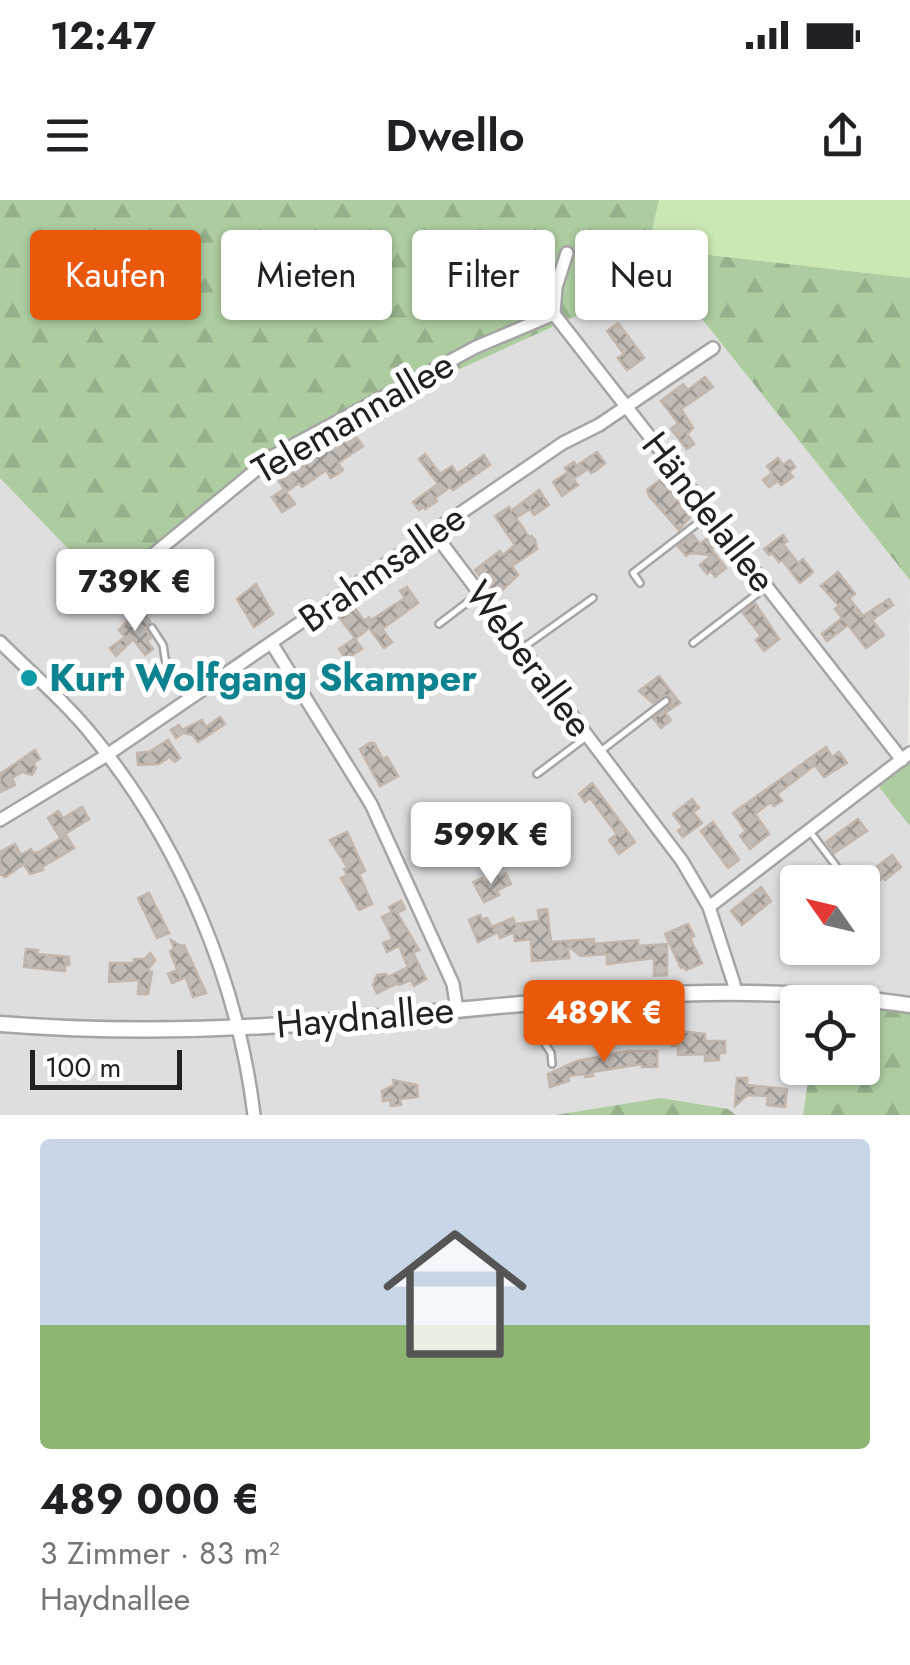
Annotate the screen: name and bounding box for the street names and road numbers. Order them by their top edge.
street label: Telemannallee [242,337,464,496]
street label: Händelallee [629,420,790,604]
street label: Brahmsallee [287,490,476,645]
street label: Weberallee [452,569,607,748]
street label: Haydnallee [274,981,456,1052]

